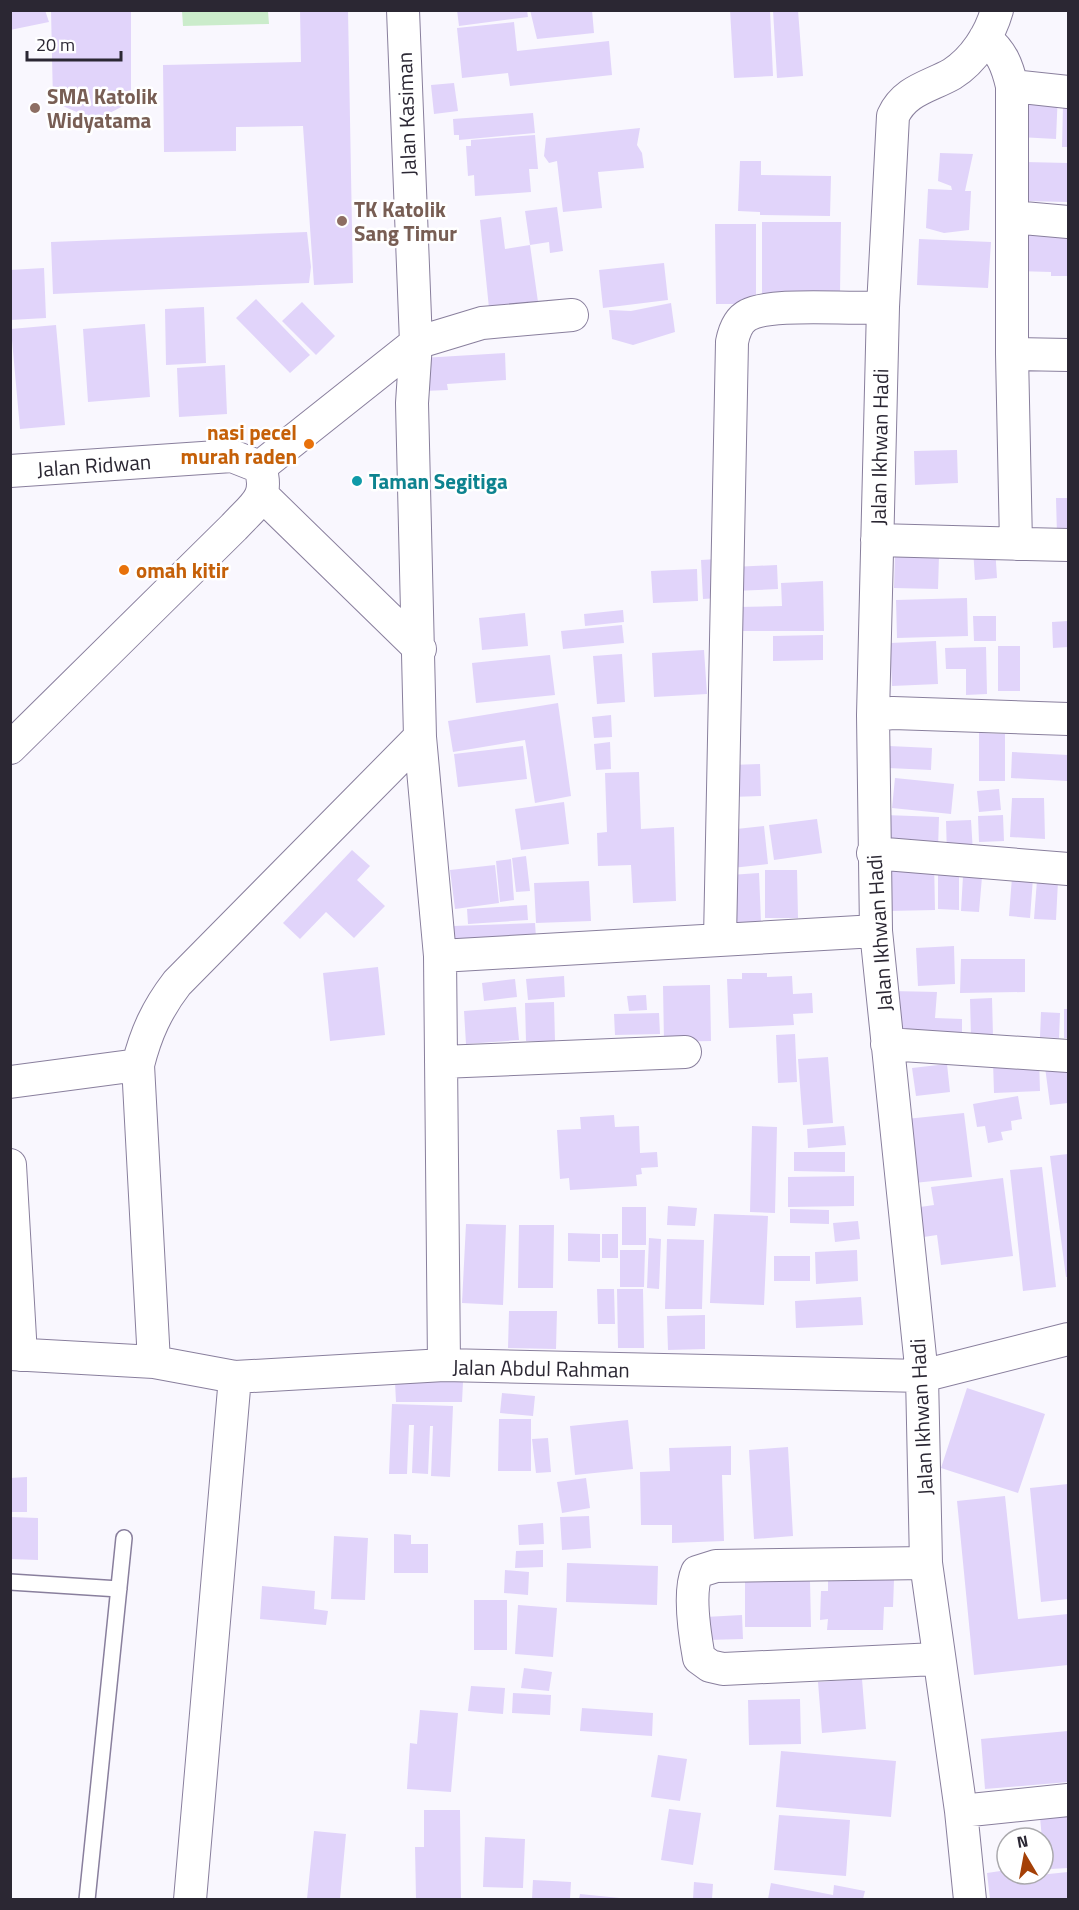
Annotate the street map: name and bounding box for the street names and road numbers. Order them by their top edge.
street label: Jalan Kasiman [388,51,424,177]
street label: Jalan Ikhwan Hadi [862,368,896,526]
street label: Jalan Ridwan [36,445,152,485]
street label: Jalan Ikhwan Hadi [858,854,900,1012]
street label: Jalan Ikhwan Hadi [901,1338,941,1496]
street label: Jalan Abdul Rahman [452,1350,630,1386]

